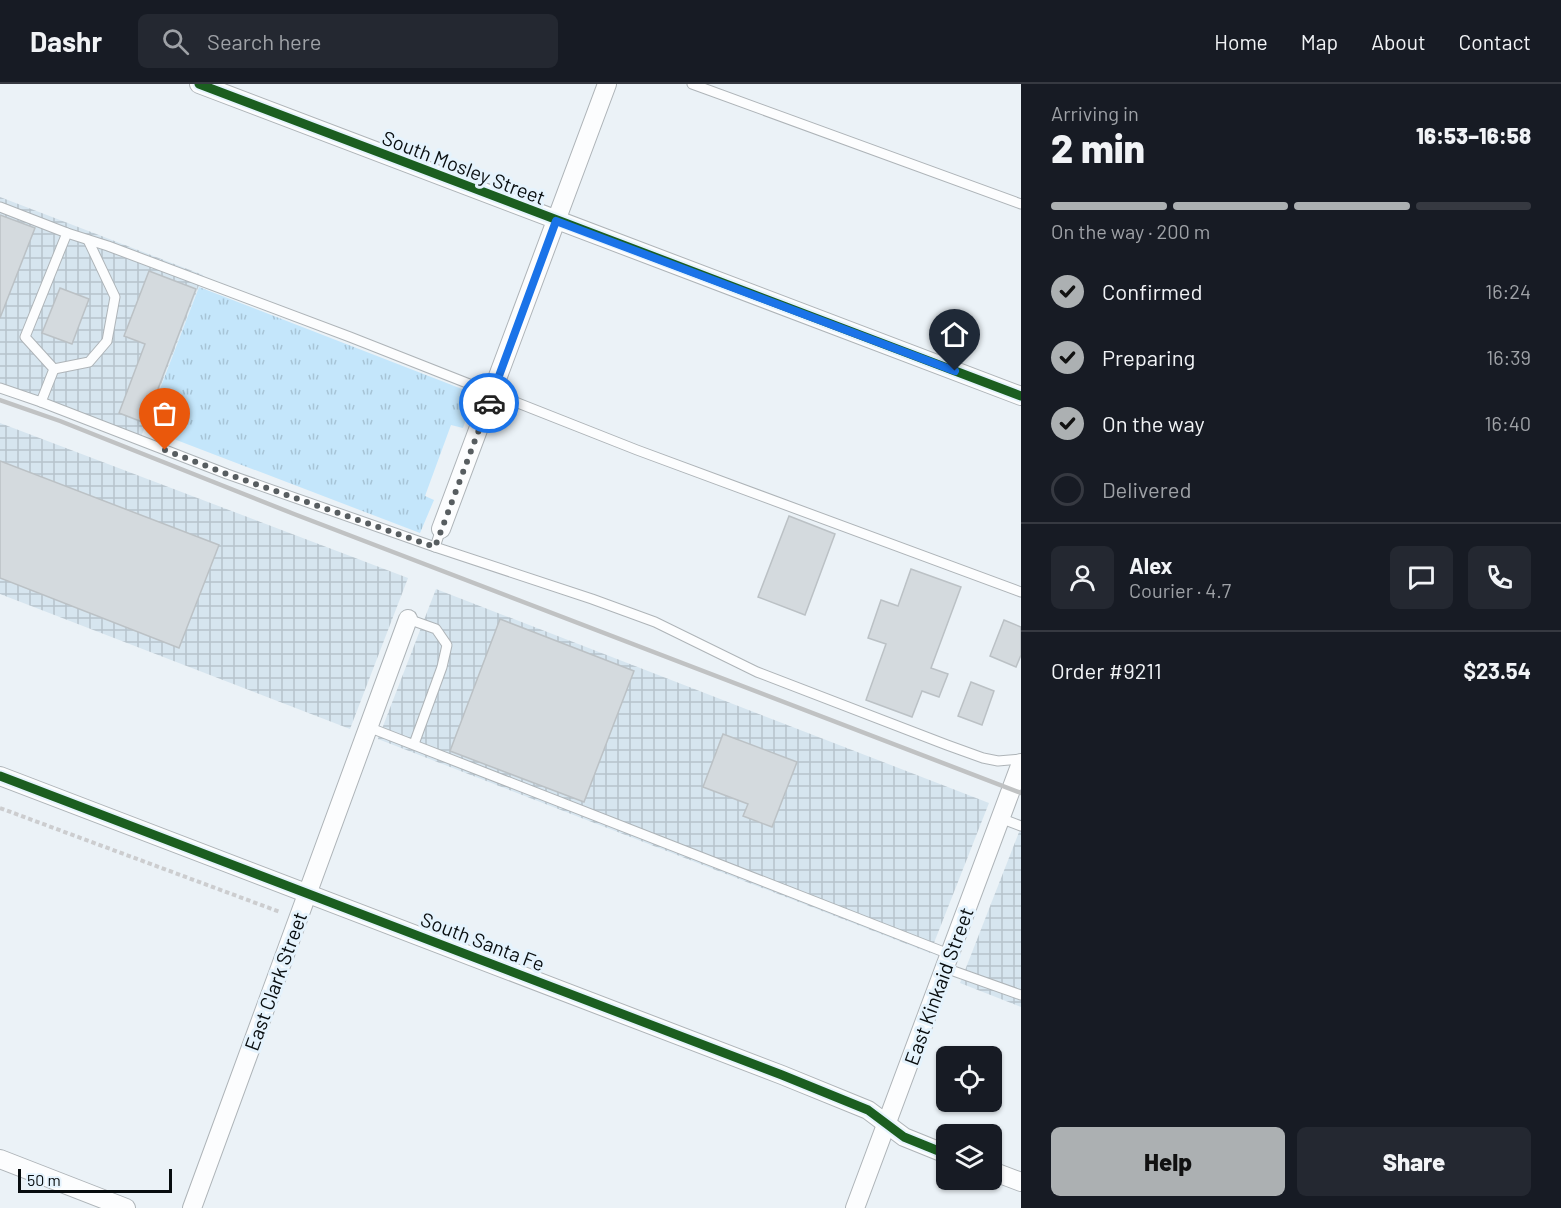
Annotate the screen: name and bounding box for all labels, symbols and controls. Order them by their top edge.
search box [138,14,558,68]
text: Dashr [30,24,102,58]
icon: search [159,25,192,58]
text: Search here [207,28,321,54]
text: Home [1214,29,1268,54]
text: Map [1301,29,1338,54]
text: About [1371,29,1426,54]
text: Contact [1459,29,1531,54]
text: Arriving in [1051,101,1139,125]
text: 16:53–16:58 [1416,122,1531,148]
text: 2 min [1051,124,1145,171]
street label: South Mosley Street [379,125,549,209]
text: On the way · 200 m [1051,219,1210,243]
icon: check [1051,275,1084,308]
text: Confirmed [1102,278,1202,304]
text: 16:24 [1485,279,1531,303]
pin [929,309,980,371]
icon: home [938,318,971,351]
icon: check [1051,341,1084,374]
text: Preparing [1102,344,1195,370]
text: 16:39 [1486,345,1531,369]
courier [459,373,519,433]
icon: car [473,387,506,420]
pin [139,388,190,450]
icon: bag [148,397,181,430]
icon: check [1051,407,1084,440]
text: On the way [1102,410,1205,436]
text: 16:40 [1485,411,1531,435]
text: Delivered [1102,476,1191,502]
button: person [1051,546,1114,609]
button: chat [1390,546,1453,609]
button: phone [1468,546,1531,609]
text: Alex [1129,552,1172,578]
text: Courier · 4.7 [1129,578,1231,602]
text: Order #9211 [1051,657,1162,683]
text: $23.54 [1463,657,1531,683]
street label: East Kinkaid Street [898,904,978,1068]
street label: South Santa Fe [418,906,548,976]
street label: East Clark Street [239,908,311,1054]
map controls [936,1046,1002,1190]
button: locate [936,1046,1002,1112]
button: layers [936,1124,1002,1190]
button: Help [1051,1127,1285,1196]
button: Share [1297,1127,1531,1196]
scale bar [18,1166,172,1194]
text: 50 m [27,1170,61,1189]

